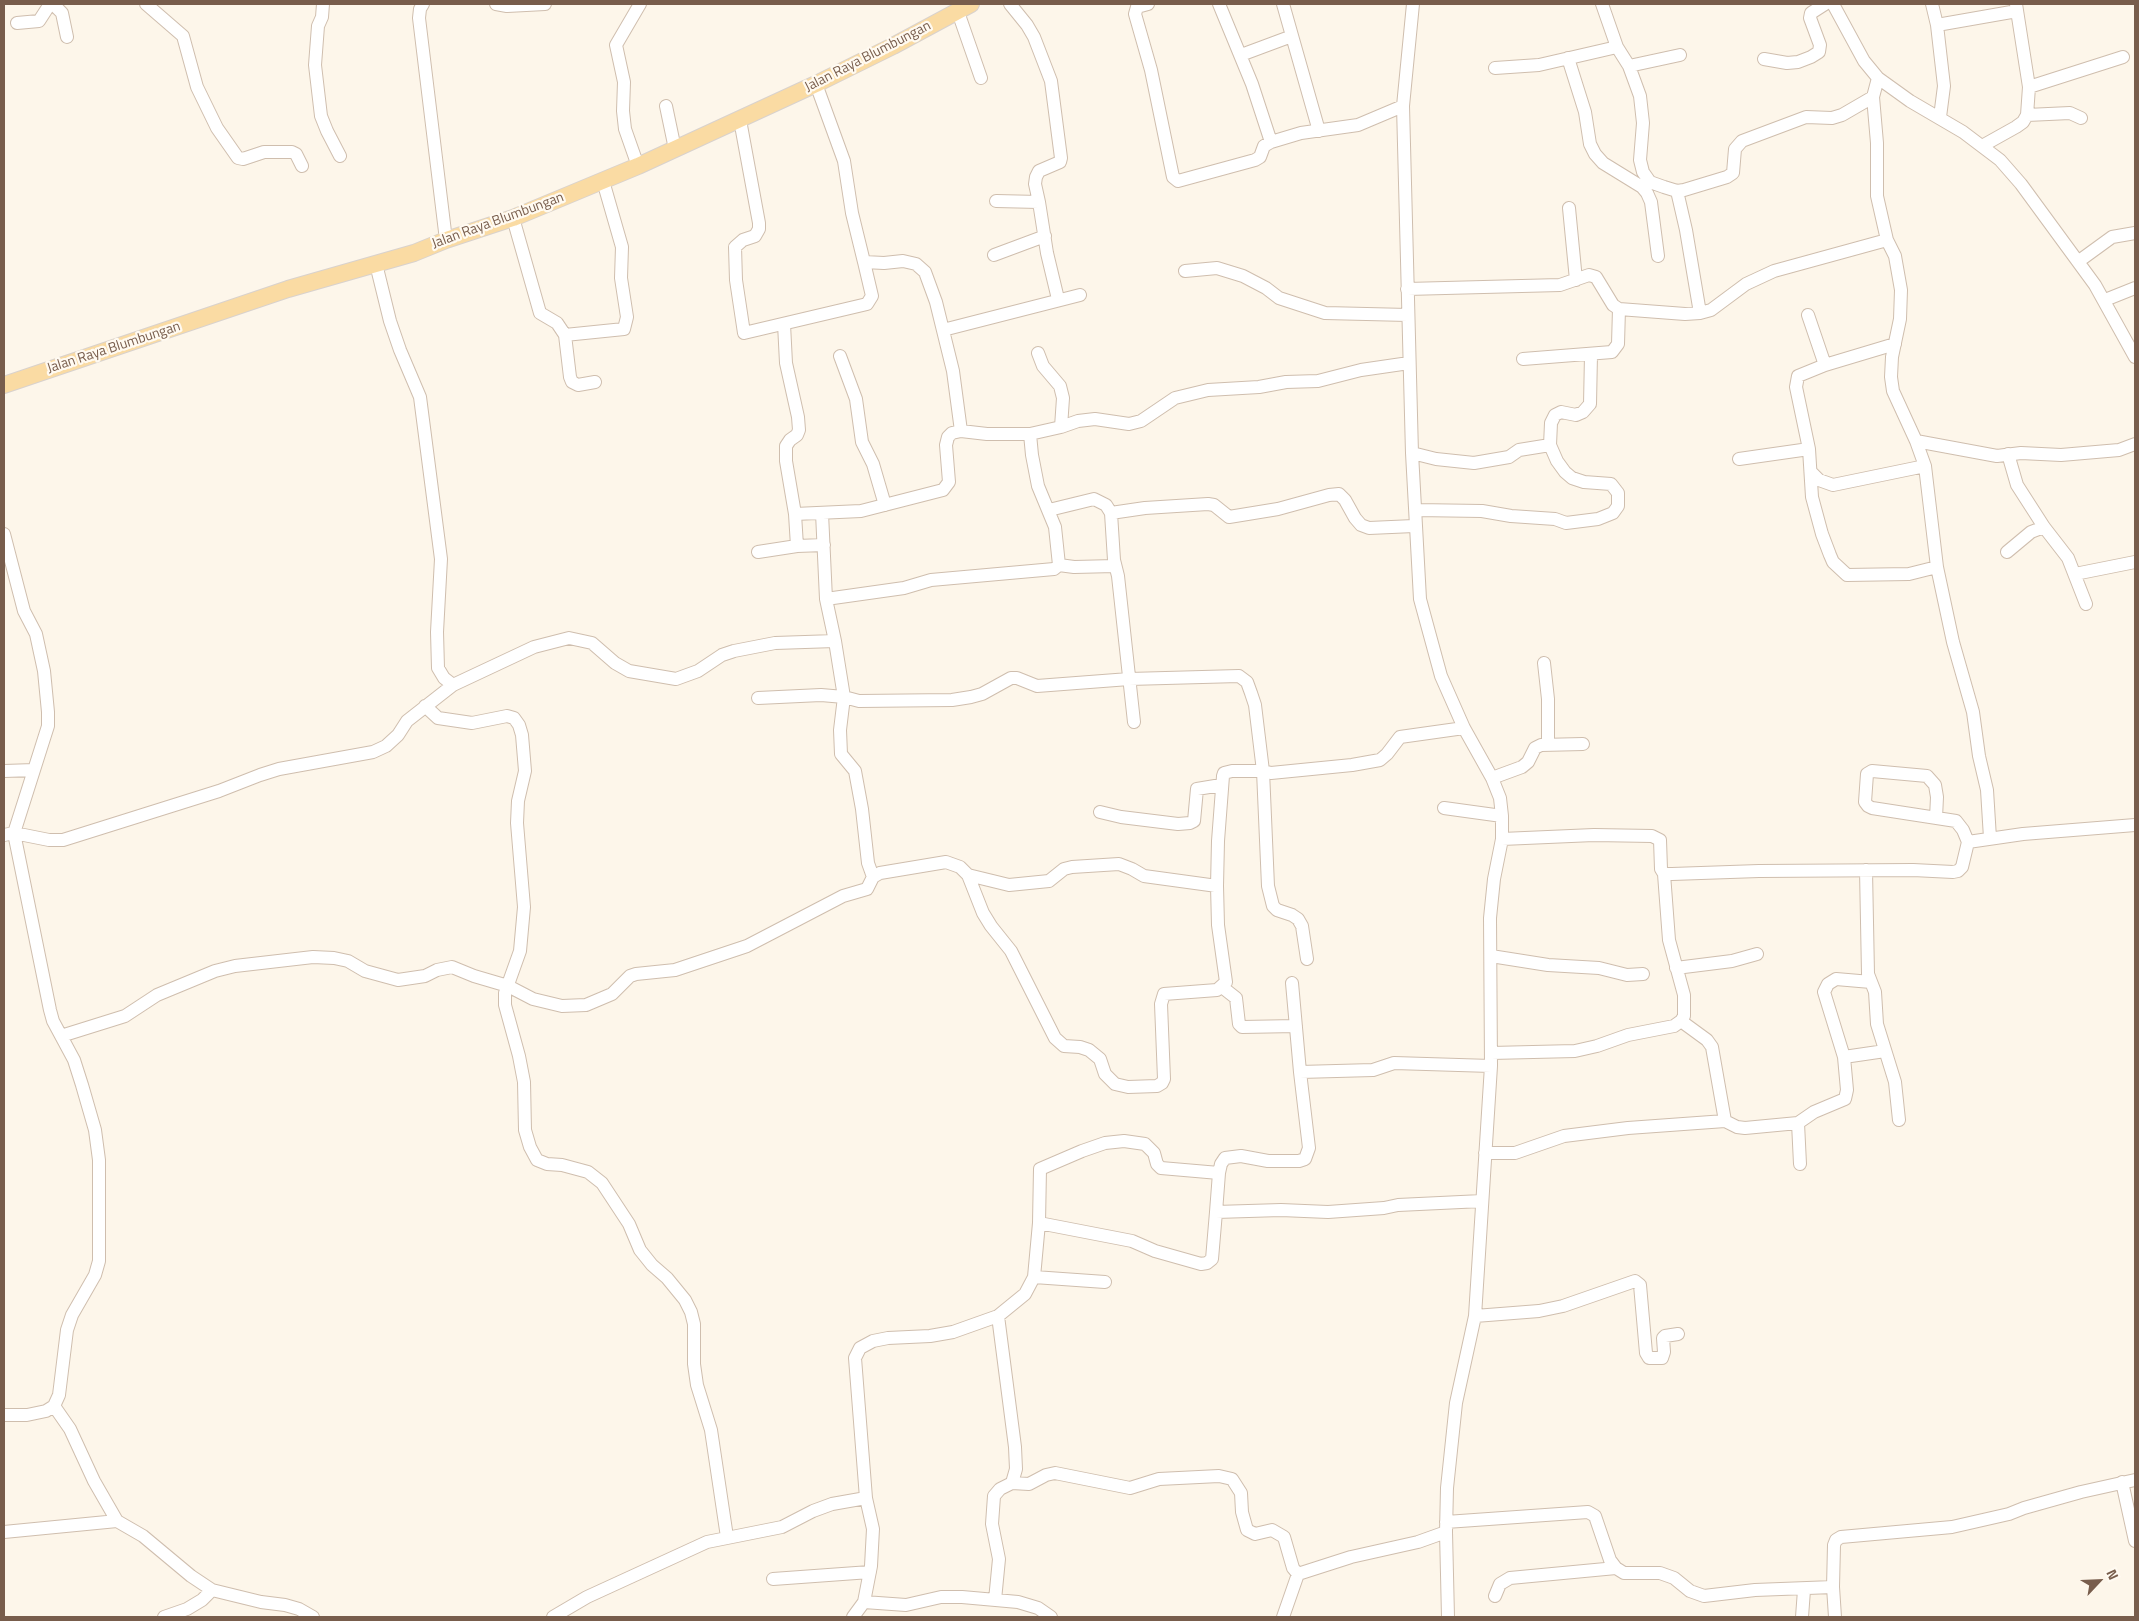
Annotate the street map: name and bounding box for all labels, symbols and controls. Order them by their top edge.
street label: Jalan Raya Blumbungan [802,18,934,96]
street label: Jalan Raya Blumbungan [430,189,566,253]
street label: Jalan Raya Blumbungan [45,318,183,378]
north arrow [2074,1556,2124,1606]
text: N [2101,1566,2125,1583]

